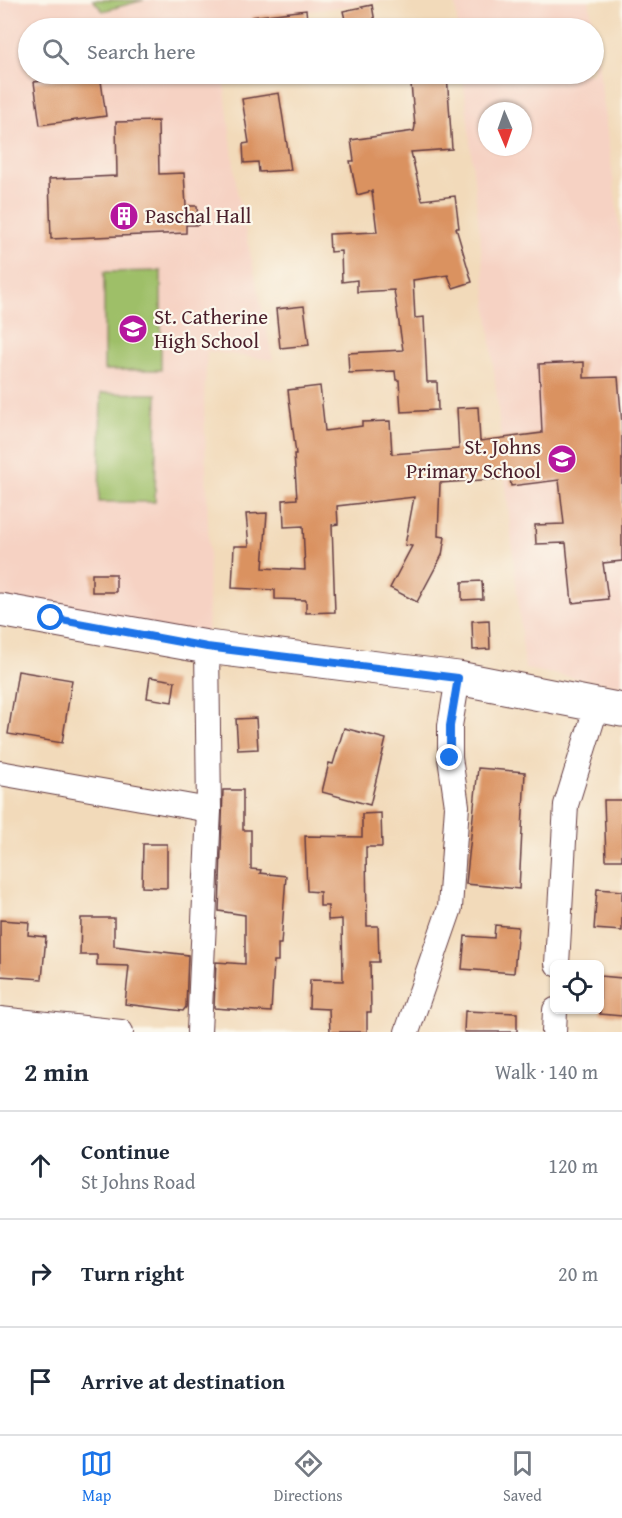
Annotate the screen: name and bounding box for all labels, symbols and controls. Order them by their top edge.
search box [18,18,604,84]
icon: search [39,35,72,68]
text: Search here [87,35,196,67]
north arrow [478,102,532,156]
building icon: Paschal Hall [108,200,140,232]
place label: Paschal Hall [145,200,252,231]
place label: St. Catherine High School [154,301,268,356]
school or university icon: St. Catherine High School [117,313,149,345]
place label: St. Johns Primary School [406,431,541,486]
school or university icon: St. Johns Primary School [546,443,578,475]
route start [37,604,63,630]
route end [436,744,462,770]
map controls [550,960,604,1014]
button: locate [550,960,604,1014]
text: 2 min [24,1052,89,1091]
text: Walk · 140 m [495,1057,598,1086]
text: Continue [81,1135,170,1167]
icon: ahead [24,1149,57,1182]
text: 120 m [548,1151,598,1180]
text: St Johns Road [81,1167,195,1196]
icon: right [24,1257,57,1290]
text: Turn right [81,1257,184,1289]
text: 20 m [558,1259,598,1288]
icon: arrive [24,1365,57,1398]
text: Arrive at destination [81,1365,285,1397]
tab: Map [80,1447,113,1507]
tab: Directions [274,1447,343,1507]
tab: Saved [503,1447,542,1507]

